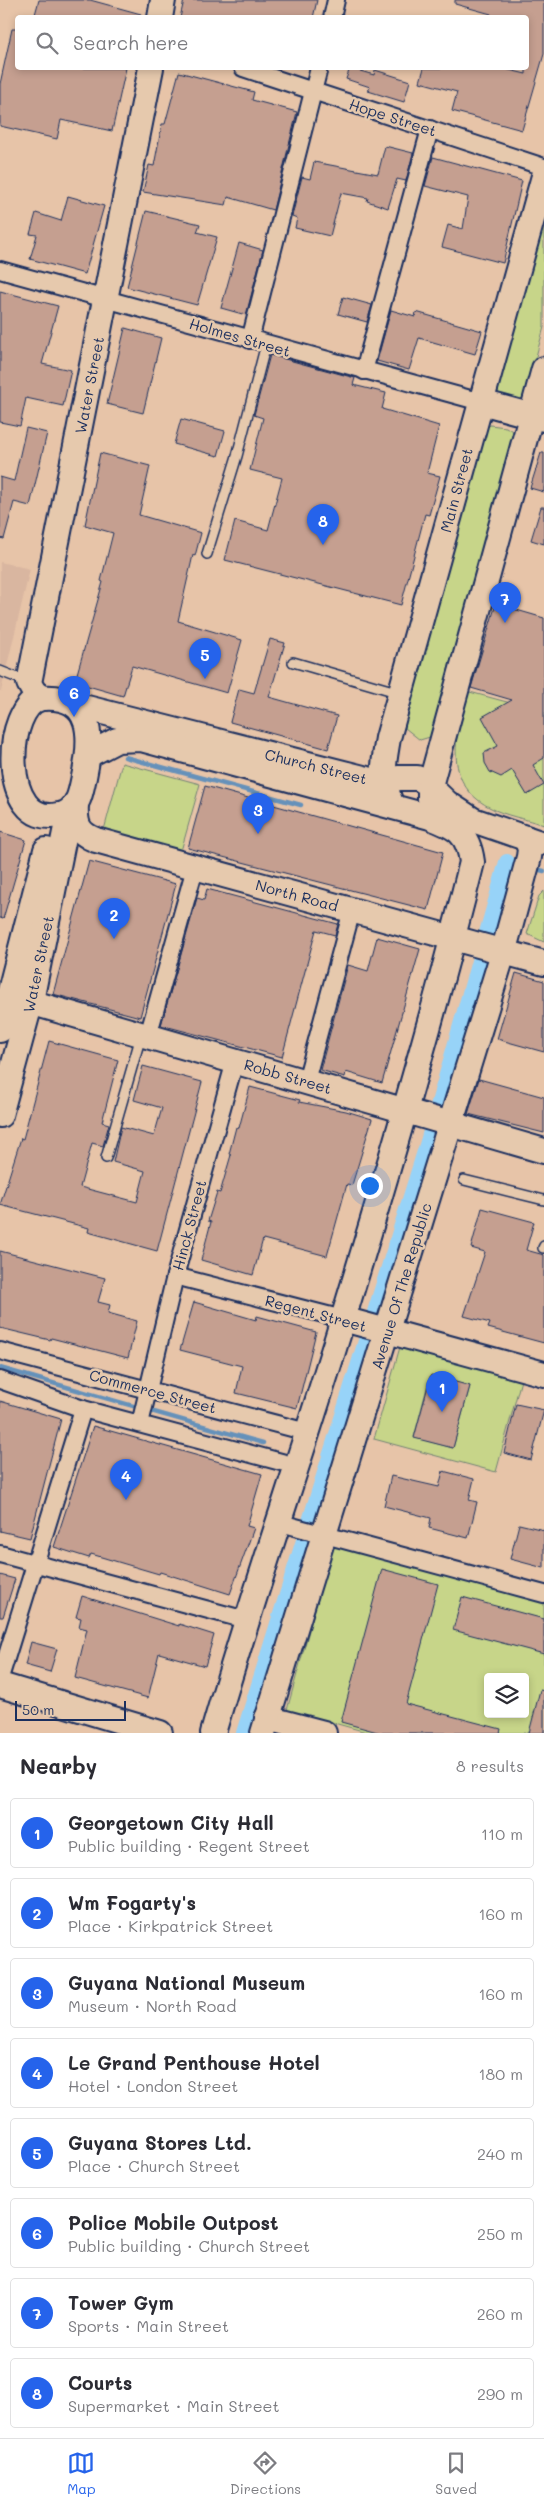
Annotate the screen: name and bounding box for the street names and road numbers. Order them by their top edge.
street label: Hope Street [347,93,439,141]
street label: Holmes Street [187,313,293,361]
street label: Water Street [70,335,108,435]
street label: Main Street [435,446,477,534]
street label: Church Street [263,744,369,788]
street label: North Road [253,874,341,916]
street label: Water Street [18,914,58,1014]
street label: Robb Street [242,1054,334,1098]
street label: Hinck Street [167,1178,211,1272]
street label: Avenue Of The Republic [366,1200,436,1372]
street label: Regent Street [263,1290,369,1336]
street label: Commerce Street [87,1364,219,1418]

